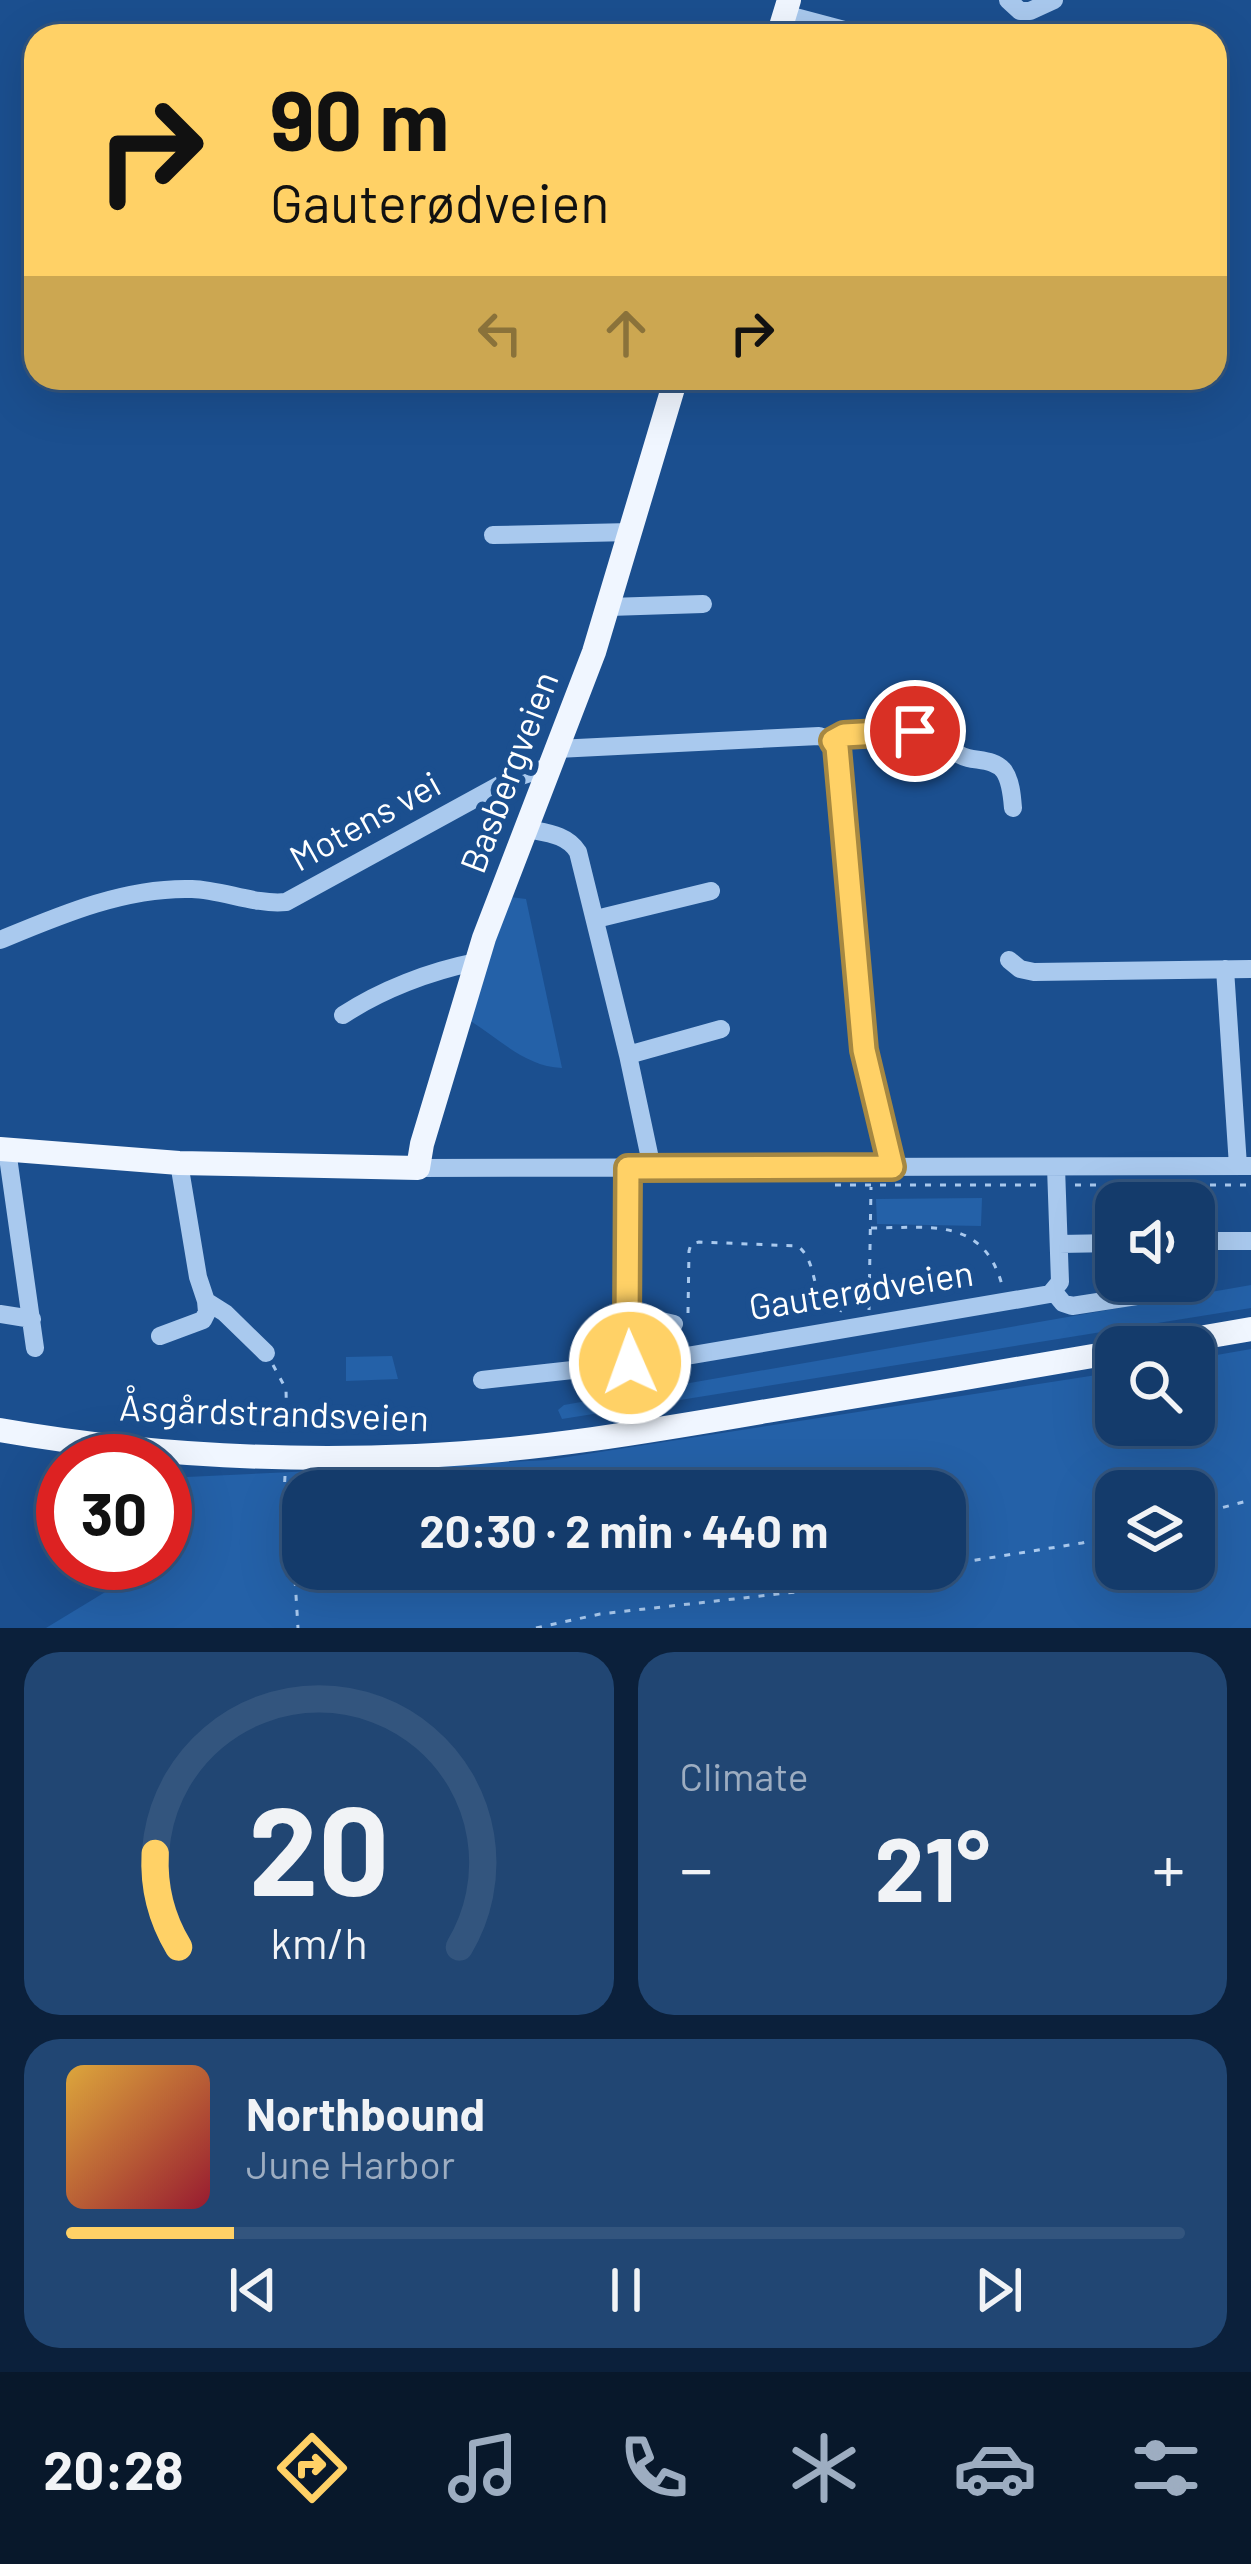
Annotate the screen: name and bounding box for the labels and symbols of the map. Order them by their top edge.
street label: Basbergveien [450,665,566,878]
pin [864,680,966,782]
street label: Motens vei [281,761,447,879]
street label: Gauterødveien [746,1250,976,1327]
position arrow [567,1300,693,1426]
street label: Åsgårdstrandsveien [119,1384,430,1438]
speed limit sign: 30 [36,1434,192,1590]

